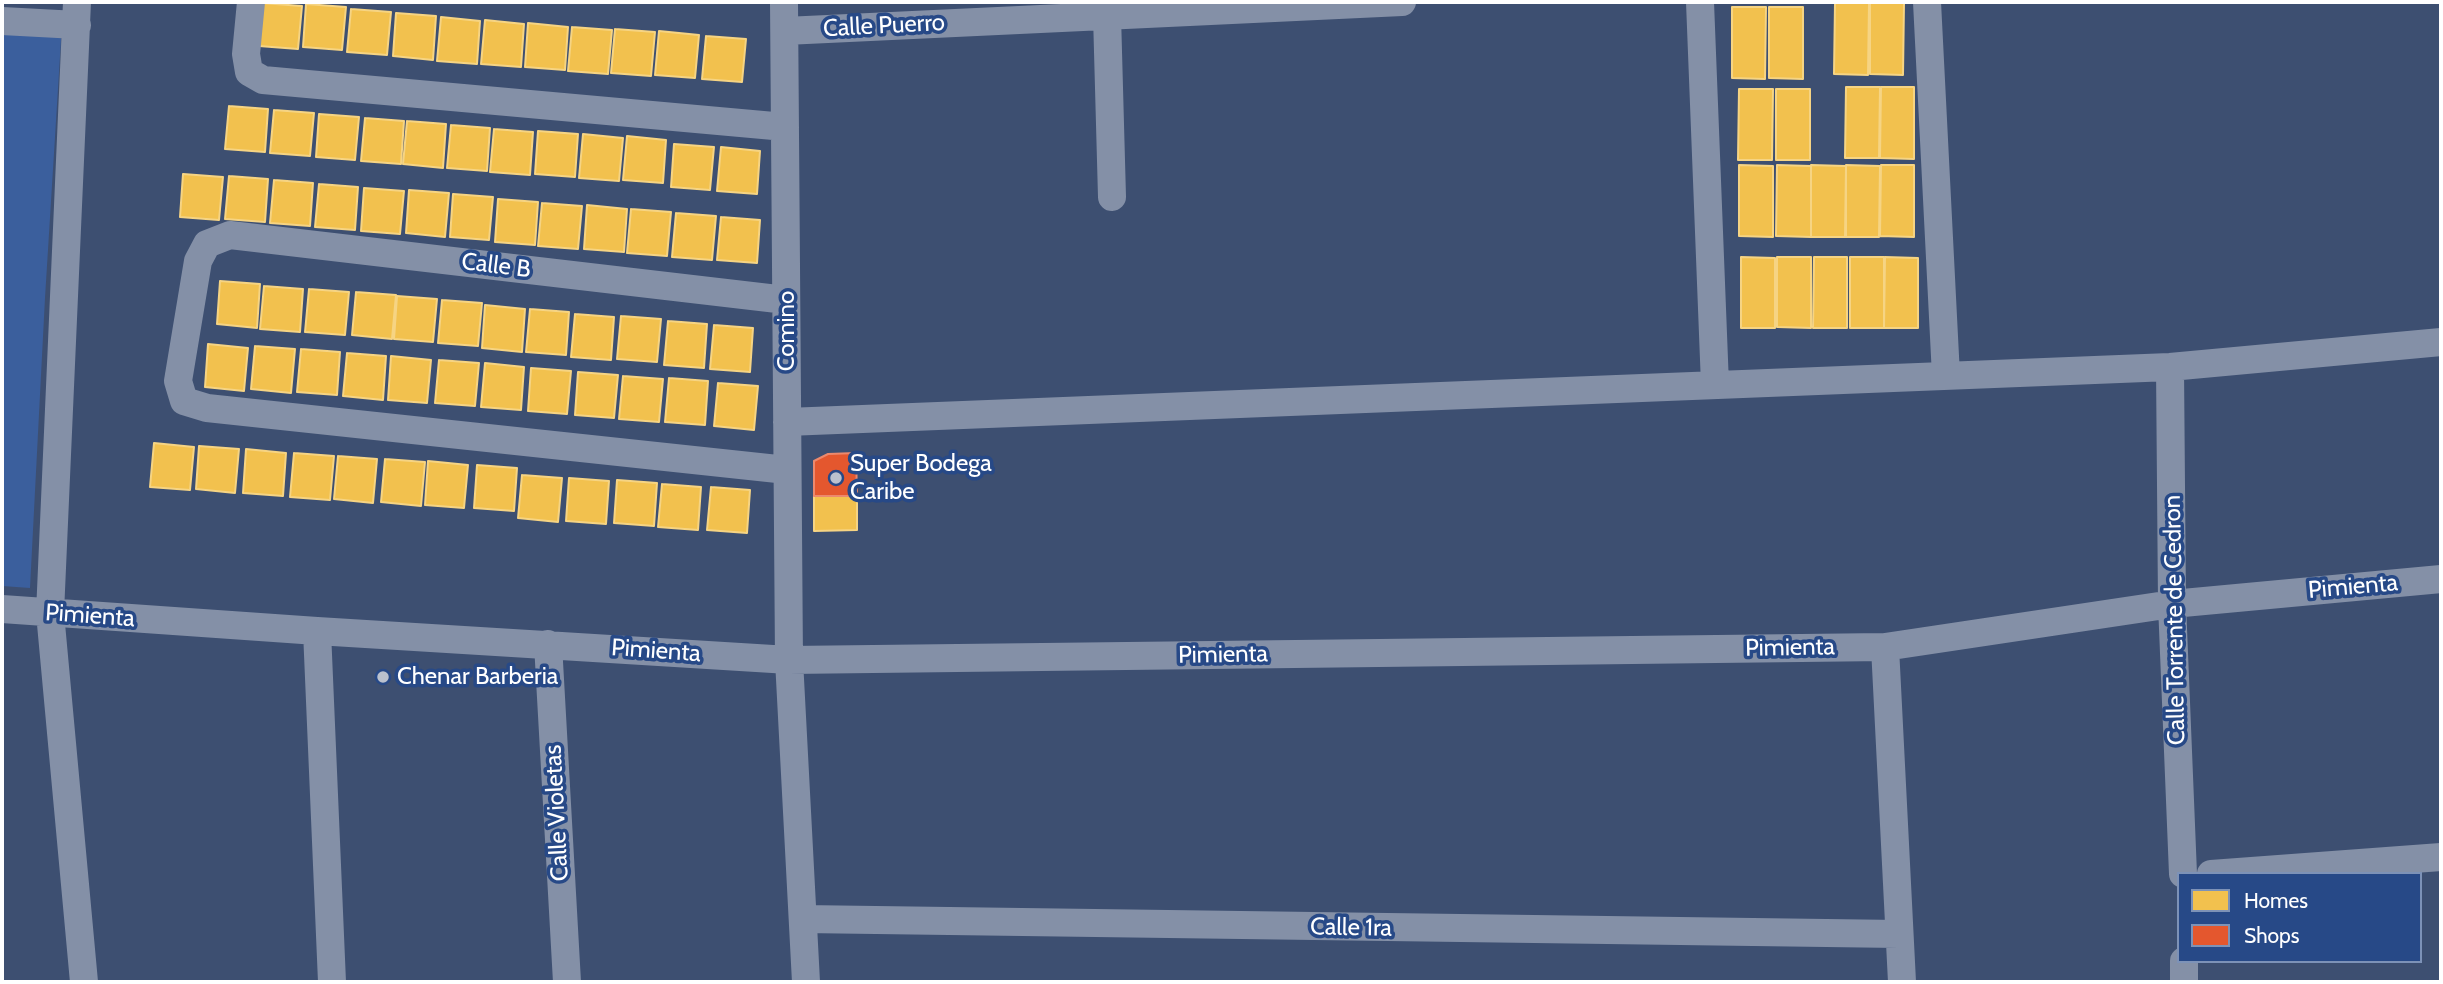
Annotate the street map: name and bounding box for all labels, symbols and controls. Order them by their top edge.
street label: Calle Puerro [822,8,946,44]
street label: Calle B [460,247,532,285]
street label: Comino [773,291,801,371]
place label: Super Bodega Caribe [850,450,992,506]
marker: Super Bodega Caribe [828,470,844,486]
street label: Calle Torrente de Cedron [2158,495,2192,745]
street label: Pimienta [2307,569,2399,605]
street label: Pimienta [44,598,136,634]
street label: Pimienta [610,633,702,669]
street label: Pimienta [1745,633,1835,663]
street label: Pimienta [1178,640,1268,670]
place label: Chenar Barberia [397,663,558,691]
marker: Chenar Barberia [375,669,391,685]
street label: Calle Violetas [539,744,575,882]
legend [2177,872,2422,963]
text: Homes [2244,888,2308,913]
street label: Calle 1ra [1310,913,1392,943]
text: Shops [2244,923,2299,948]

